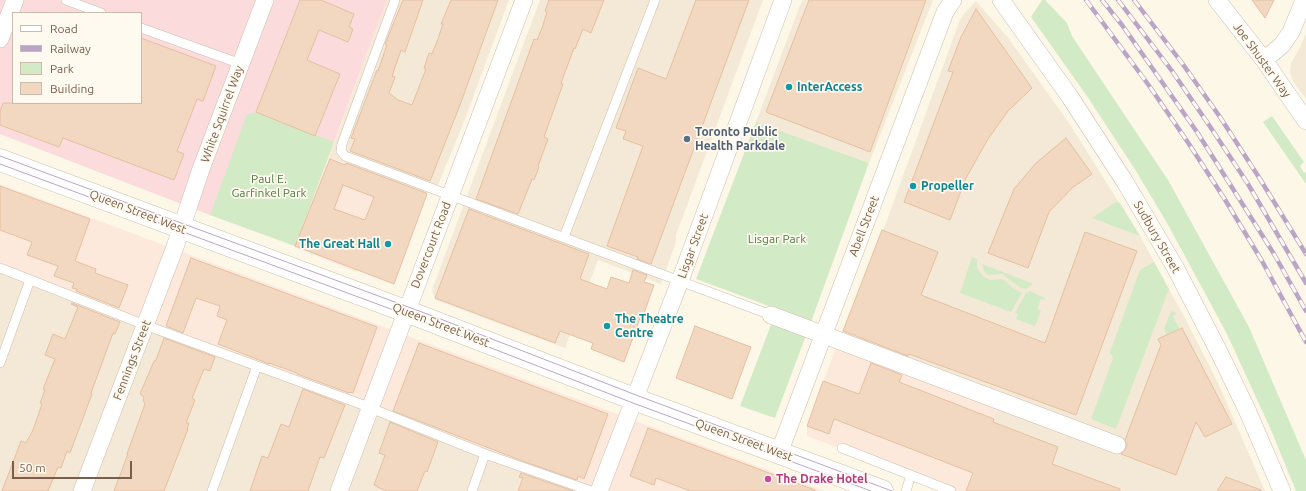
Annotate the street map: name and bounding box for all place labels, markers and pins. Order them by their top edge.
place label: InterAccess [797,80,862,94]
marker: InterAccess [784,82,794,92]
place label: Toronto Public Health Parkdale [695,125,785,153]
marker: Toronto Public Health Parkdale [682,134,692,144]
place label: Propeller [921,179,974,193]
marker: Propeller [908,181,918,191]
place label: The Great Hall [299,237,380,251]
marker: The Great Hall [383,239,393,249]
place label: The Theatre Centre [615,312,684,340]
marker: The Theatre Centre [602,321,612,331]
place label: The Drake Hotel [776,472,868,486]
marker: The Drake Hotel [763,474,773,484]

